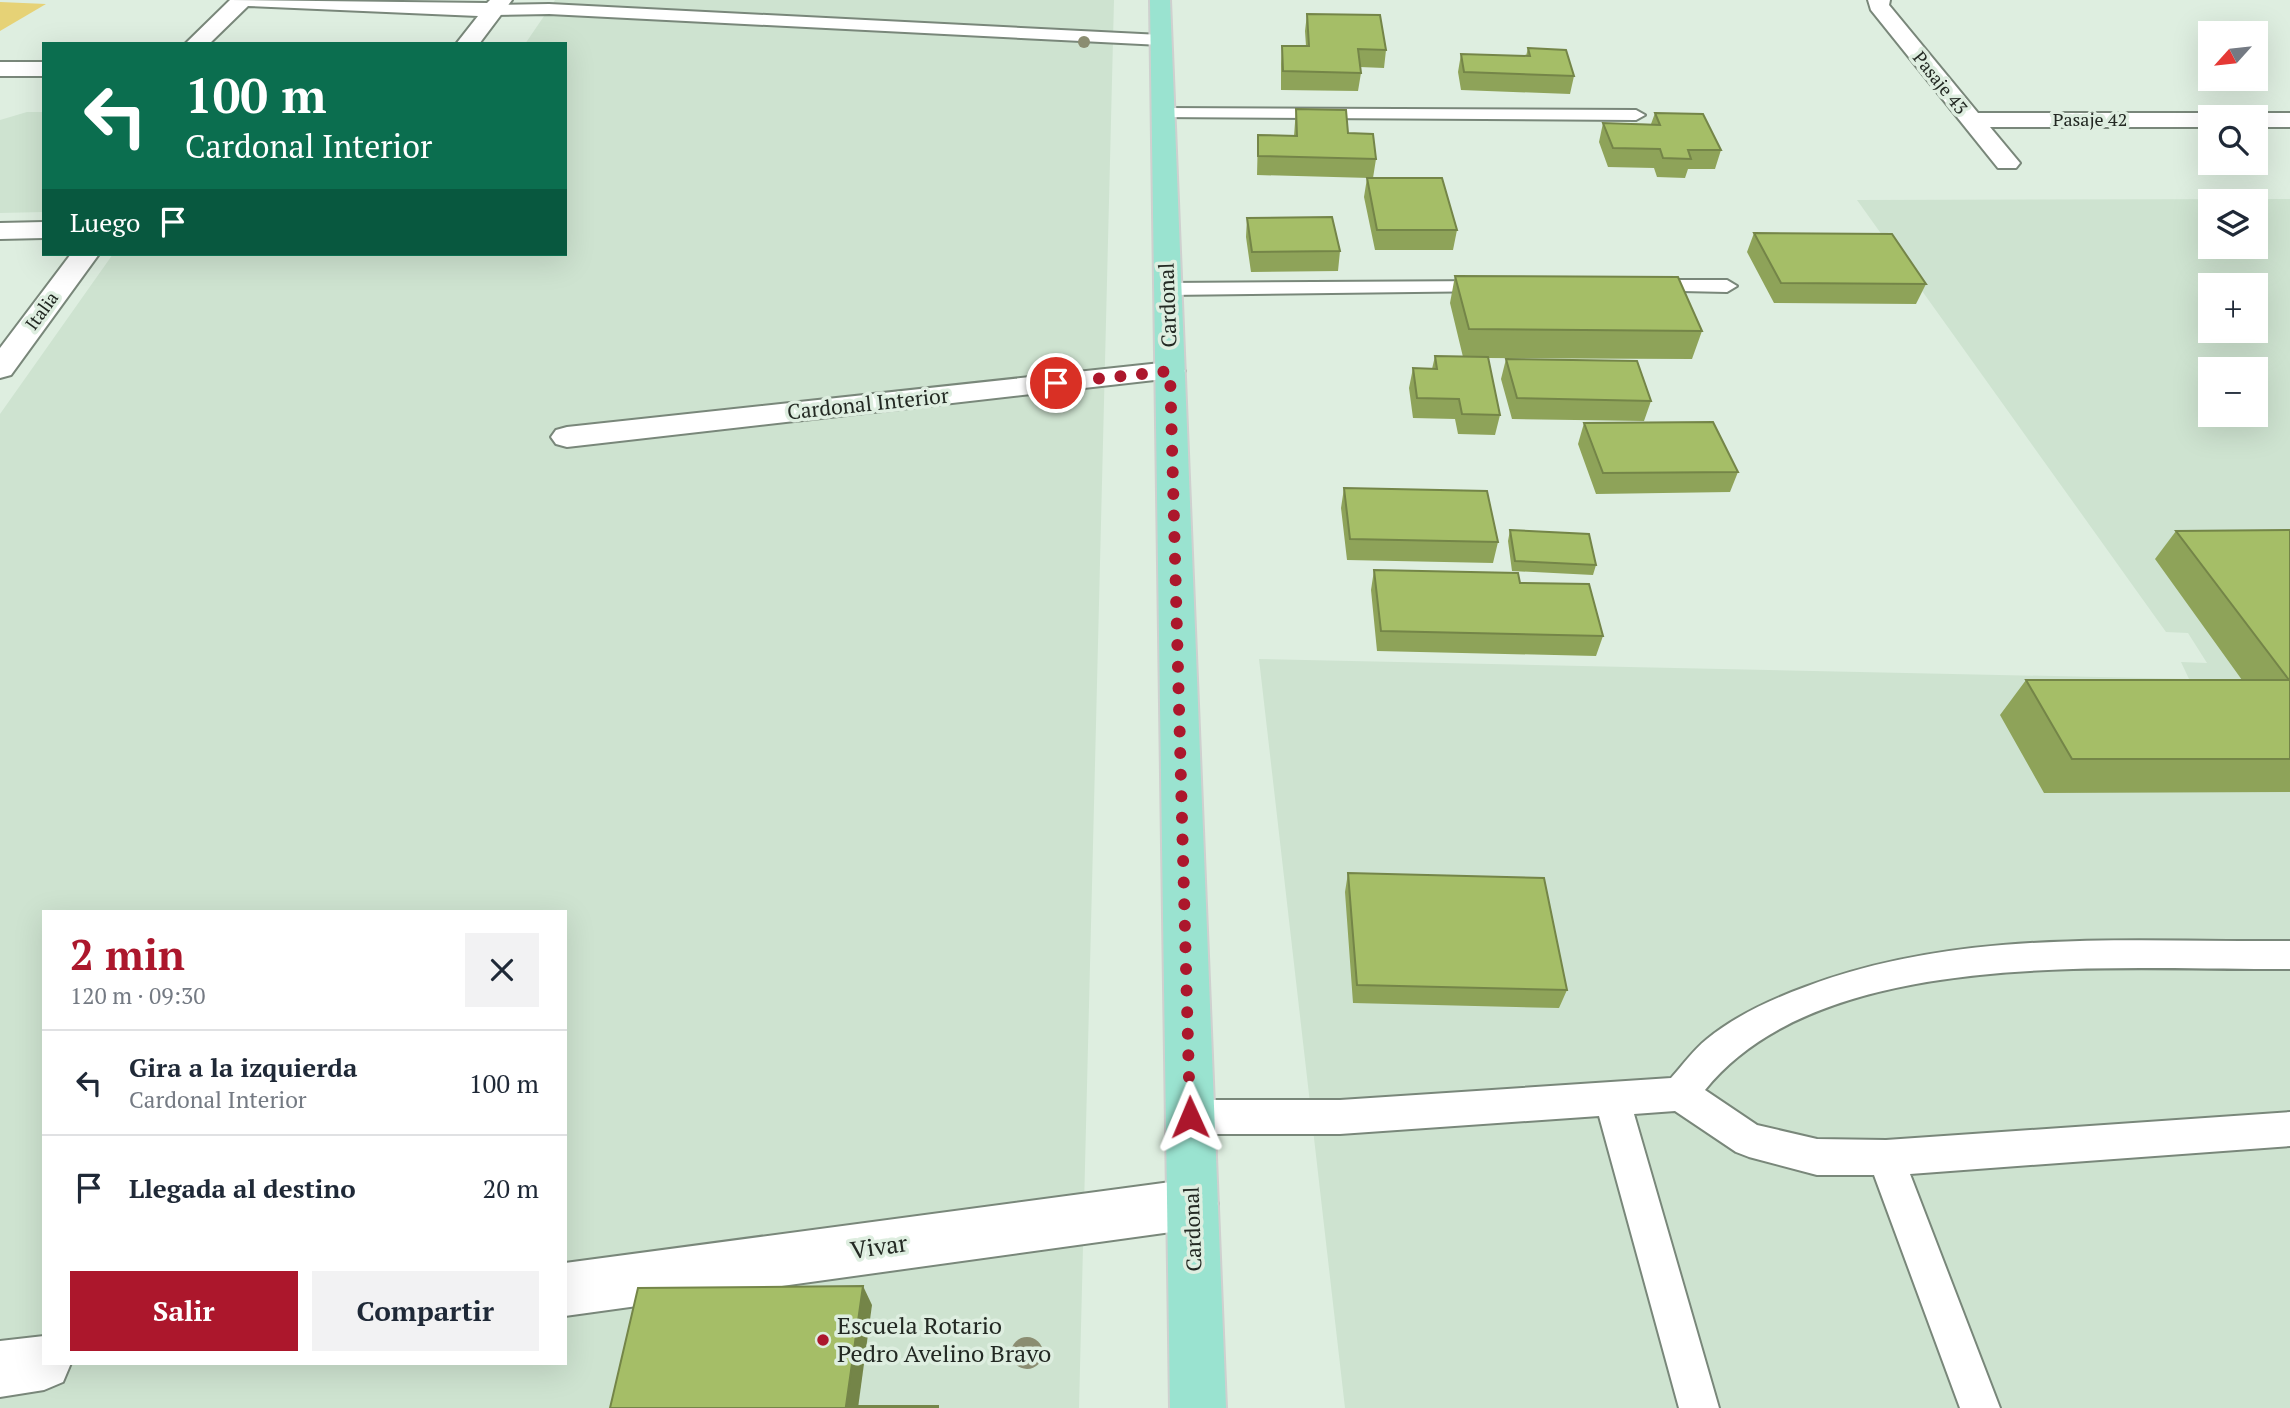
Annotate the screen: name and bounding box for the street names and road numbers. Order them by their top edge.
street label: Pasaje 43 [1908,46,1974,119]
street label: Pasaje 42 [2053,107,2127,131]
street label: Cardonal [1152,262,1182,348]
street label: Italia [19,286,63,334]
street label: Cardonal Interior [786,381,950,425]
street label: Cardonal [1177,1186,1207,1272]
street label: Vivar [848,1226,910,1266]

